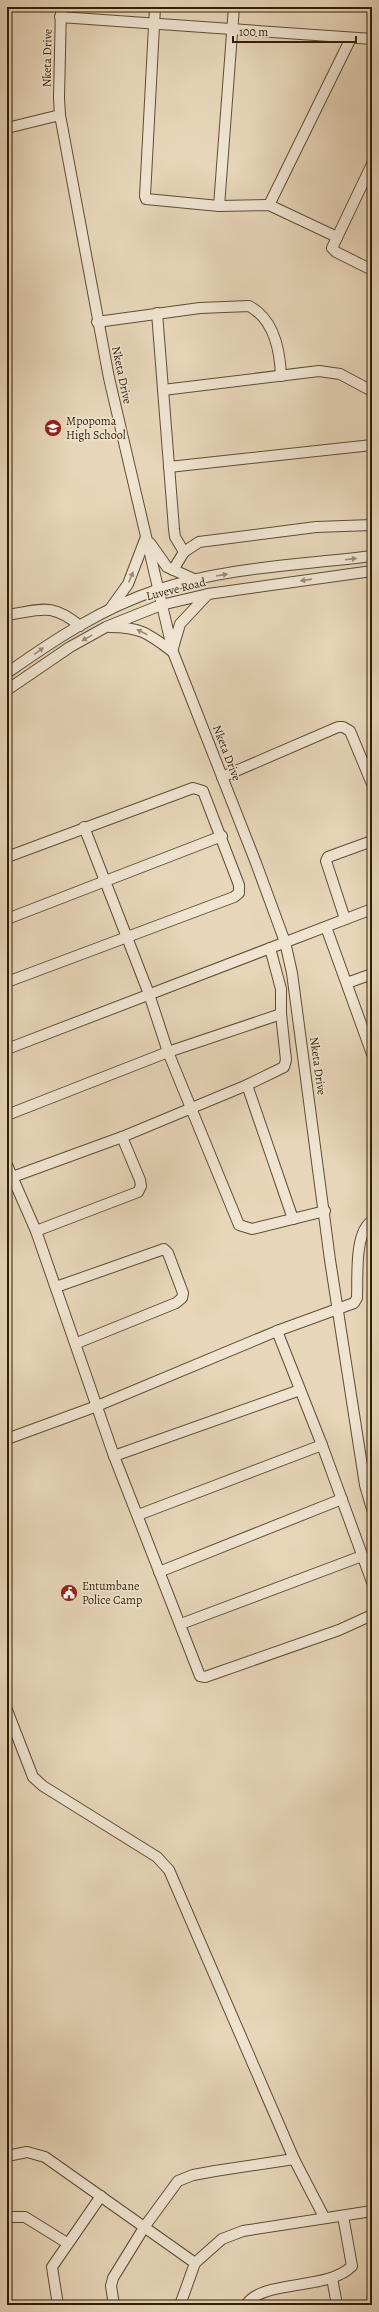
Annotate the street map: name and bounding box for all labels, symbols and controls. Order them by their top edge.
scale bar [233,18,356,44]
text: 100 m [239,24,268,40]
street label: Nketa Drive [38,29,56,87]
street label: Nketa Drive [108,345,136,405]
place label: Mpopoma High School [66,413,126,443]
school or university icon: Mpopoma High School [43,418,63,438]
one-way arrow [345,556,357,562]
one-way arrow [129,571,135,583]
one-way arrow [216,572,228,578]
street label: Luveve Road [144,574,208,604]
one-way arrow [300,577,312,583]
one-way arrow [136,628,148,635]
one-way arrow [81,634,93,641]
one-way arrow [34,647,44,655]
street label: Nketa Drive [209,723,245,783]
street label: Nketa Drive [306,1036,330,1096]
place label: Entumbane Police Camp [82,1578,142,1608]
public building icon: Entumbane Police Camp [59,1583,79,1603]

